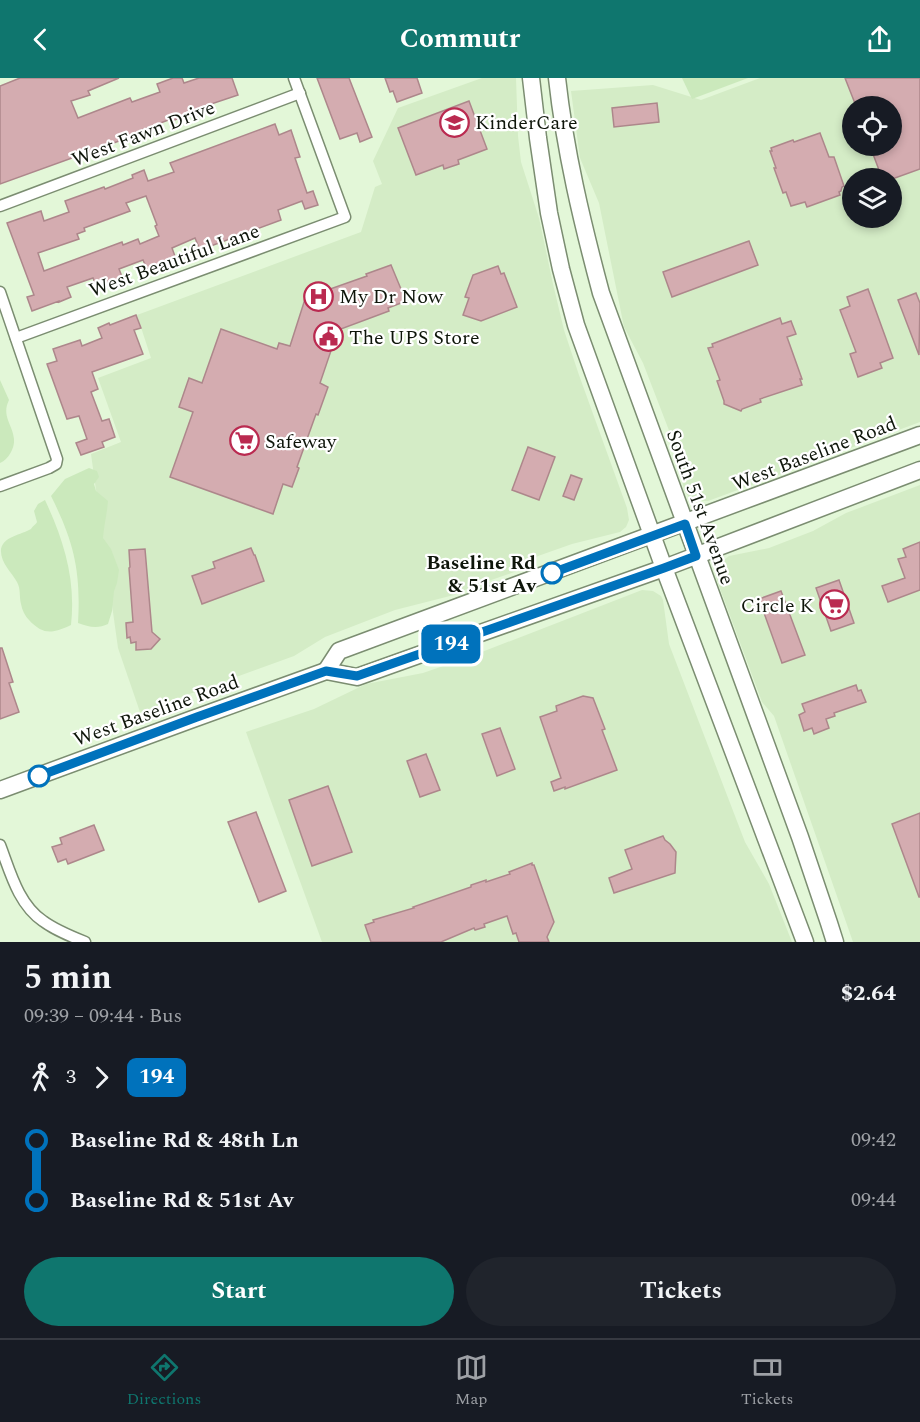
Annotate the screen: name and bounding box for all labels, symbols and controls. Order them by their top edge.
text: Commutr [400,18,520,60]
icon: back [24,23,57,56]
icon: share [863,23,896,56]
street label: West Fawn Drive [67,93,220,175]
map controls [842,96,902,228]
button: locate [842,96,902,156]
school or university icon: KinderCare [438,106,470,138]
place label: KinderCare [475,108,578,138]
button: layers [842,168,902,228]
street label: West Beautiful Lane [85,216,264,306]
hospital icon: My Dr Now [302,280,334,312]
place label: My Dr Now [339,282,444,312]
public building icon: The UPS Store [312,321,344,353]
place label: The UPS Store [349,323,480,353]
street label: West Baseline Road [728,409,901,499]
supermarket icon: Safeway [228,425,260,457]
street label: South 51st Avenue [658,425,742,589]
place label: Safeway [265,427,338,457]
place label: Baseline Rd & 51st Av [426,548,537,601]
marker: Baseline Rd & 51st Av [541,562,563,584]
supermarket icon: Circle K [819,589,851,621]
place label: Circle K [741,591,815,621]
line badge: 194 [416,624,486,664]
text: 194 [433,628,469,660]
street label: West Baseline Road [69,667,243,755]
unlabelled marker [28,765,50,787]
text: 5 min [24,953,112,1003]
text: $2.64 [841,977,896,1010]
text: 09:39 – 09:44 · Bus [24,1001,182,1031]
icon: walk [24,1061,57,1094]
icon: forward [85,1061,118,1094]
text: 194 [139,1061,174,1093]
text: 3 [66,1062,76,1092]
text: Baseline Rd & 48th Ln [70,1124,299,1157]
text: 09:42 [851,1125,896,1155]
text: Baseline Rd & 51st Av [70,1184,294,1217]
text: 09:44 [851,1185,896,1215]
button: Start [24,1257,454,1326]
button: Tickets [466,1257,896,1326]
tab: Directions [127,1351,201,1411]
tab: Map [455,1351,488,1411]
tab: Tickets [741,1351,793,1411]

